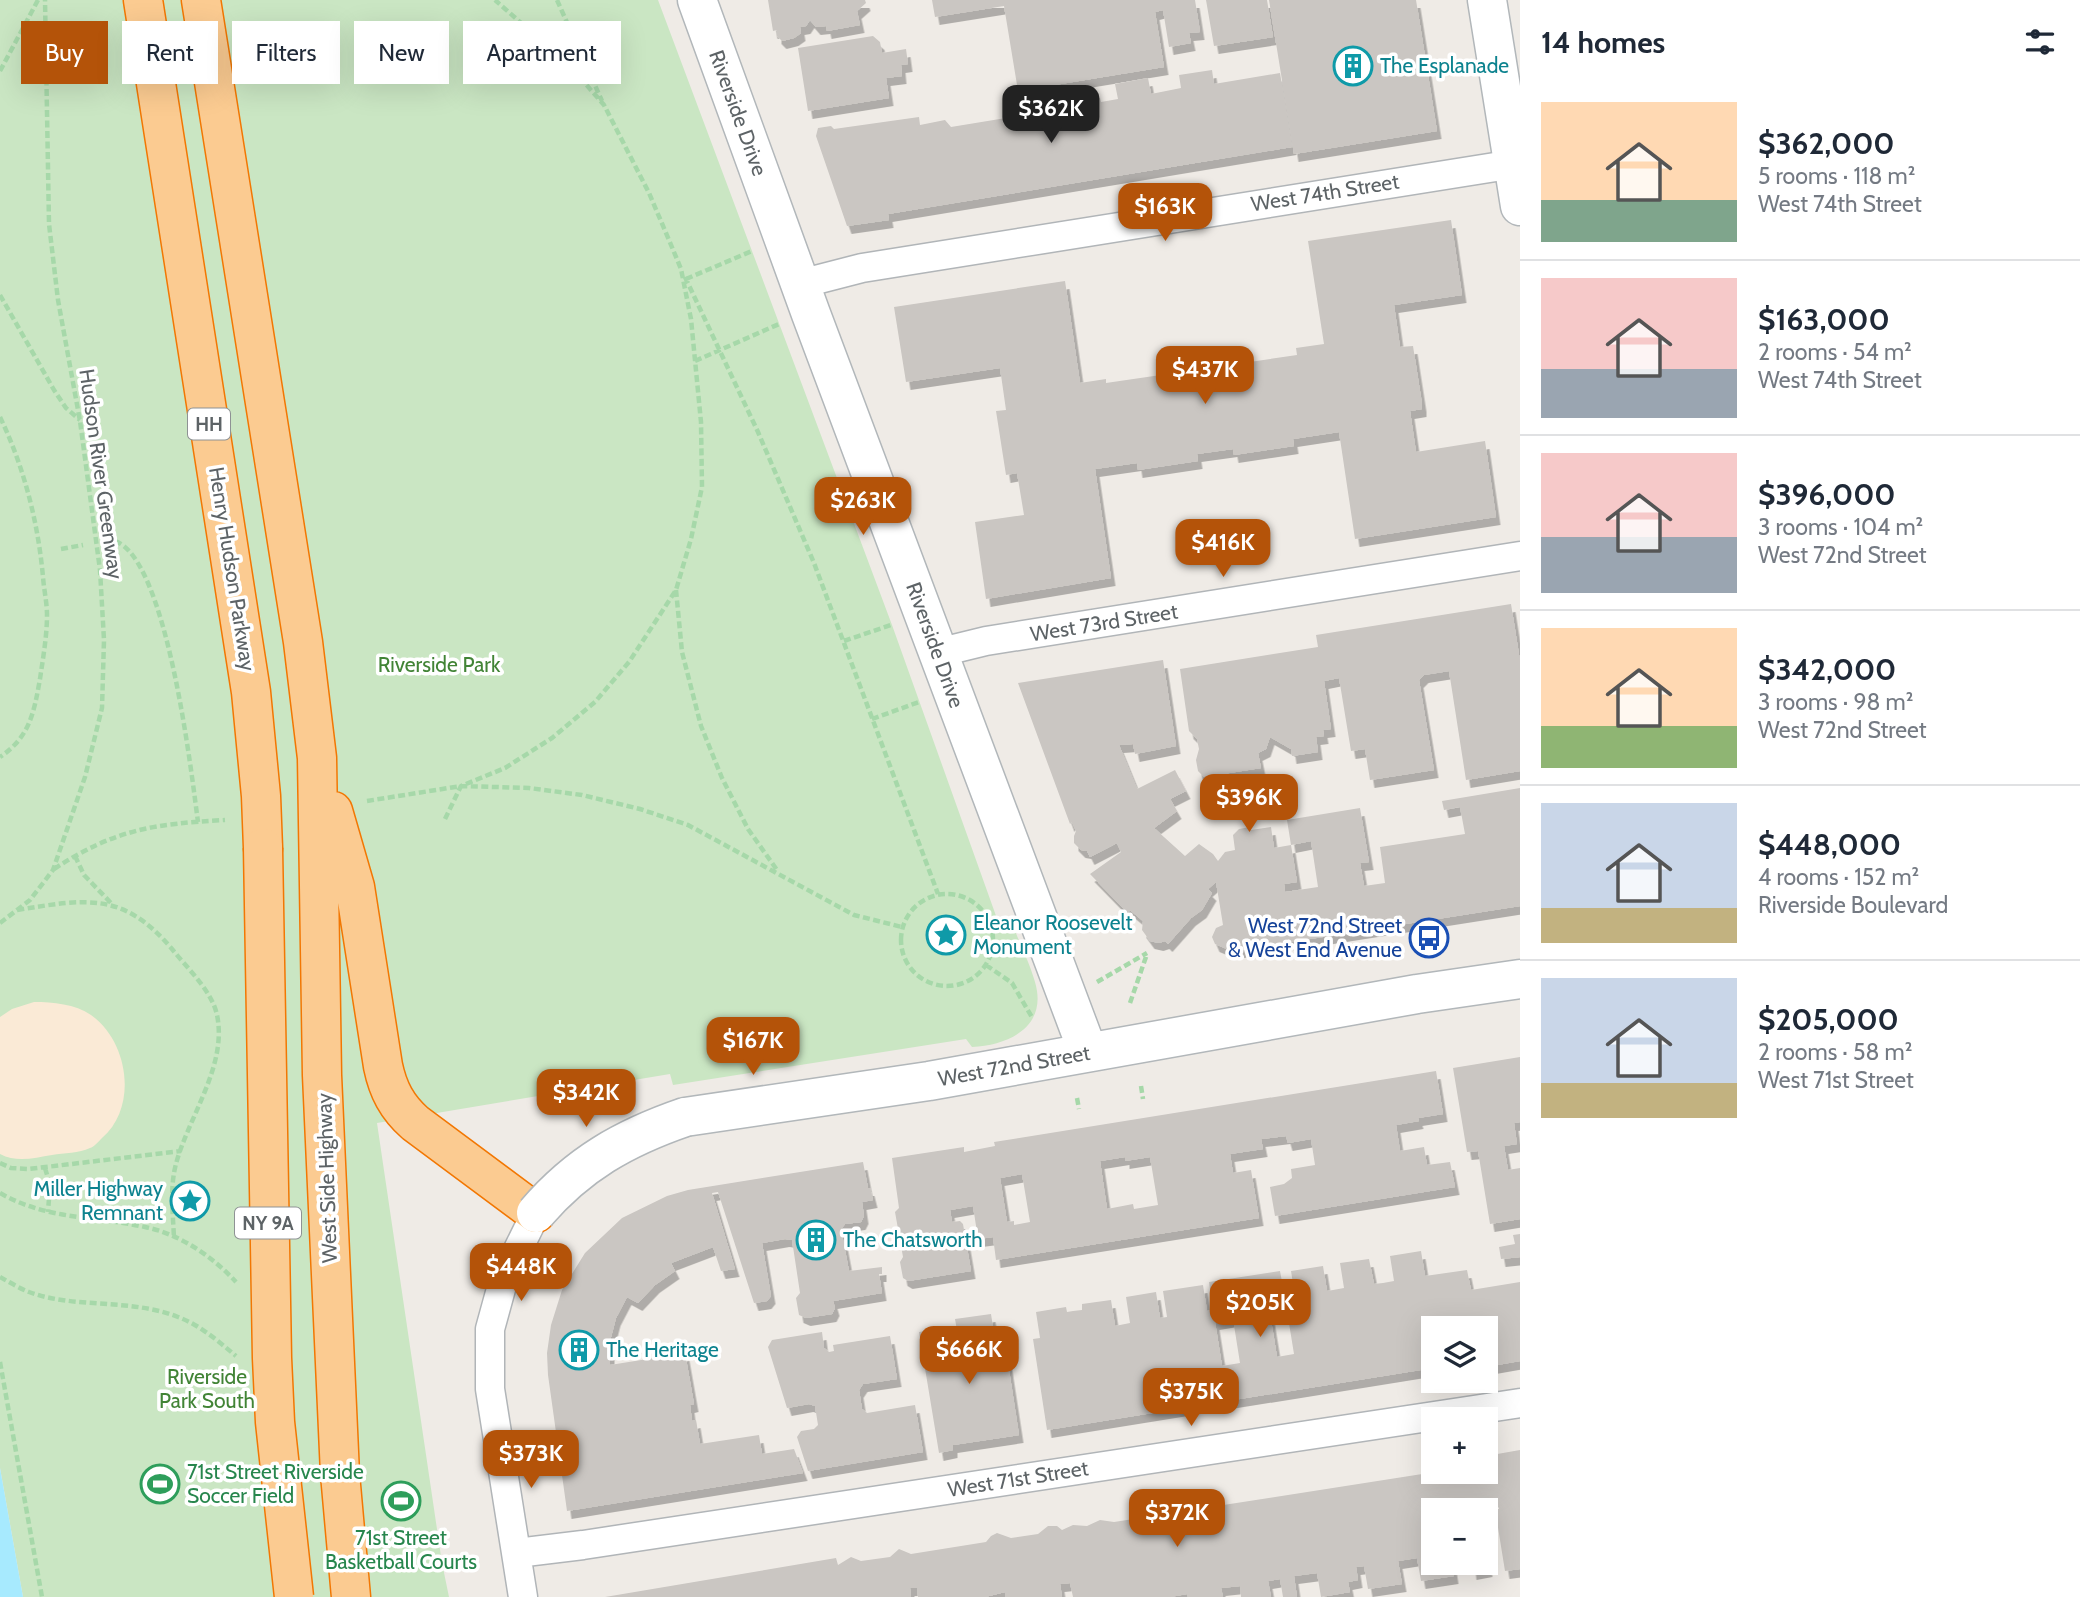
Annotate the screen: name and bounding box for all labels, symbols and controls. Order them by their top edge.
chip: Buy [21,21,108,84]
chip: Rent [122,21,218,84]
chip: Filters [232,21,340,84]
chip: New [354,21,449,84]
chip: Apartment [463,21,621,84]
icon: filters [2021,23,2059,61]
text: 14 homes [1541,24,1665,61]
building icon: The Esplanade [1332,45,1374,87]
street label: Riverside Drive [704,47,773,179]
place label: The Esplanade [1380,53,1509,78]
pin: $362K [1002,86,1100,145]
text: $362K [1018,94,1084,122]
text: $362,000 [1758,125,1895,162]
icon: home [1597,130,1681,214]
text: 5 rooms · 118 m² [1758,162,1915,190]
street label: West 74th Street [1249,168,1401,217]
pin: $163K [1116,184,1214,243]
text: West 74th Street [1758,190,1922,218]
text: $163K [1134,192,1196,220]
text: $163,000 [1758,301,1890,338]
icon: home [1597,306,1681,390]
text: 2 rooms · 54 m² [1758,338,1912,366]
pin: $437K [1156,346,1254,406]
text: $437K [1172,355,1238,383]
text: West 74th Street [1758,366,1922,394]
street label: Hudson River Greenway [74,367,129,581]
road number: HH [188,408,230,440]
street label: Henry Hudson Parkway [204,465,261,673]
text: $396,000 [1758,476,1896,513]
pin: $263K [814,477,912,537]
icon: home [1597,481,1681,565]
text: $263K [830,486,896,514]
text: 3 rooms · 104 m² [1758,513,1923,541]
pin: $416K [1174,520,1272,579]
text: $416K [1191,528,1255,556]
text: West 72nd Street [1758,541,1927,569]
street label: Riverside Drive [901,579,970,711]
street label: West 73rd Street [1028,599,1179,647]
text: $342,000 [1758,651,1896,688]
park label: Riverside Park [378,652,501,677]
icon: home [1597,656,1681,740]
text: 3 rooms · 98 m² [1758,688,1913,716]
text: West 72nd Street [1758,716,1927,744]
pin: $396K [1200,774,1298,834]
text: $396K [1216,783,1282,811]
text: $448,000 [1758,826,1901,863]
icon: home [1597,831,1681,915]
text: 4 rooms · 152 m² [1758,863,1919,891]
text: Riverside Boulevard [1758,891,1948,919]
place label: Eleanor Roosevelt Monument [973,910,1133,959]
place label: West 72nd Street & West End Avenue [1228,913,1402,962]
place icon: Eleanor Roosevelt Monument [925,914,967,956]
bus stop icon: West 72nd Street & West End Avenue [1408,917,1450,959]
text: $205,000 [1758,1001,1899,1038]
icon: home [1597,1006,1681,1090]
pin: $167K [704,1018,802,1077]
text: $167K [723,1026,783,1054]
text: 2 rooms · 58 m² [1758,1038,1912,1066]
street label: West 72nd Street [936,1040,1092,1091]
text: West 71st Street [1758,1066,1914,1094]
pin: $342K [537,1070,635,1129]
text: $342K [553,1078,619,1106]
street label: West Side Highway [311,1092,342,1263]
place label: Miller Highway Remnant [34,1176,163,1225]
place icon: Miller Highway Remnant [169,1180,211,1222]
road number: NY 9A [235,1208,301,1238]
building icon: The Chatsworth [795,1219,837,1261]
place label: The Chatsworth [843,1227,983,1252]
pin: $448K [472,1244,570,1303]
text: $448K [486,1252,556,1280]
pin: $205K [1211,1280,1309,1339]
text: $205K [1226,1288,1294,1316]
map controls [1421,1316,1498,1575]
button: layers [1421,1316,1498,1393]
pin: $666K [920,1326,1018,1386]
building icon: The Heritage [558,1329,600,1371]
text: $666K [936,1335,1002,1363]
place label: The Heritage [606,1337,719,1362]
park label: Riverside Park South [159,1364,255,1413]
pin: $375K [1142,1368,1240,1428]
text: $375K [1159,1377,1223,1405]
button: + [1421,1407,1498,1484]
pin: $373K [482,1430,580,1490]
text: $373K [499,1439,563,1467]
street label: West 71st Street [946,1455,1090,1502]
place label: 71st Street Riverside Soccer Field [187,1459,364,1508]
sports icon: 71st Street Riverside Soccer Field [139,1463,181,1505]
sports icon: 71st Street Basketball Courts [380,1480,422,1522]
pin: $372K [1128,1490,1226,1549]
text: $372K [1145,1498,1209,1526]
button: − [1421,1498,1498,1575]
place label: 71st Street Basketball Courts [325,1525,477,1574]

